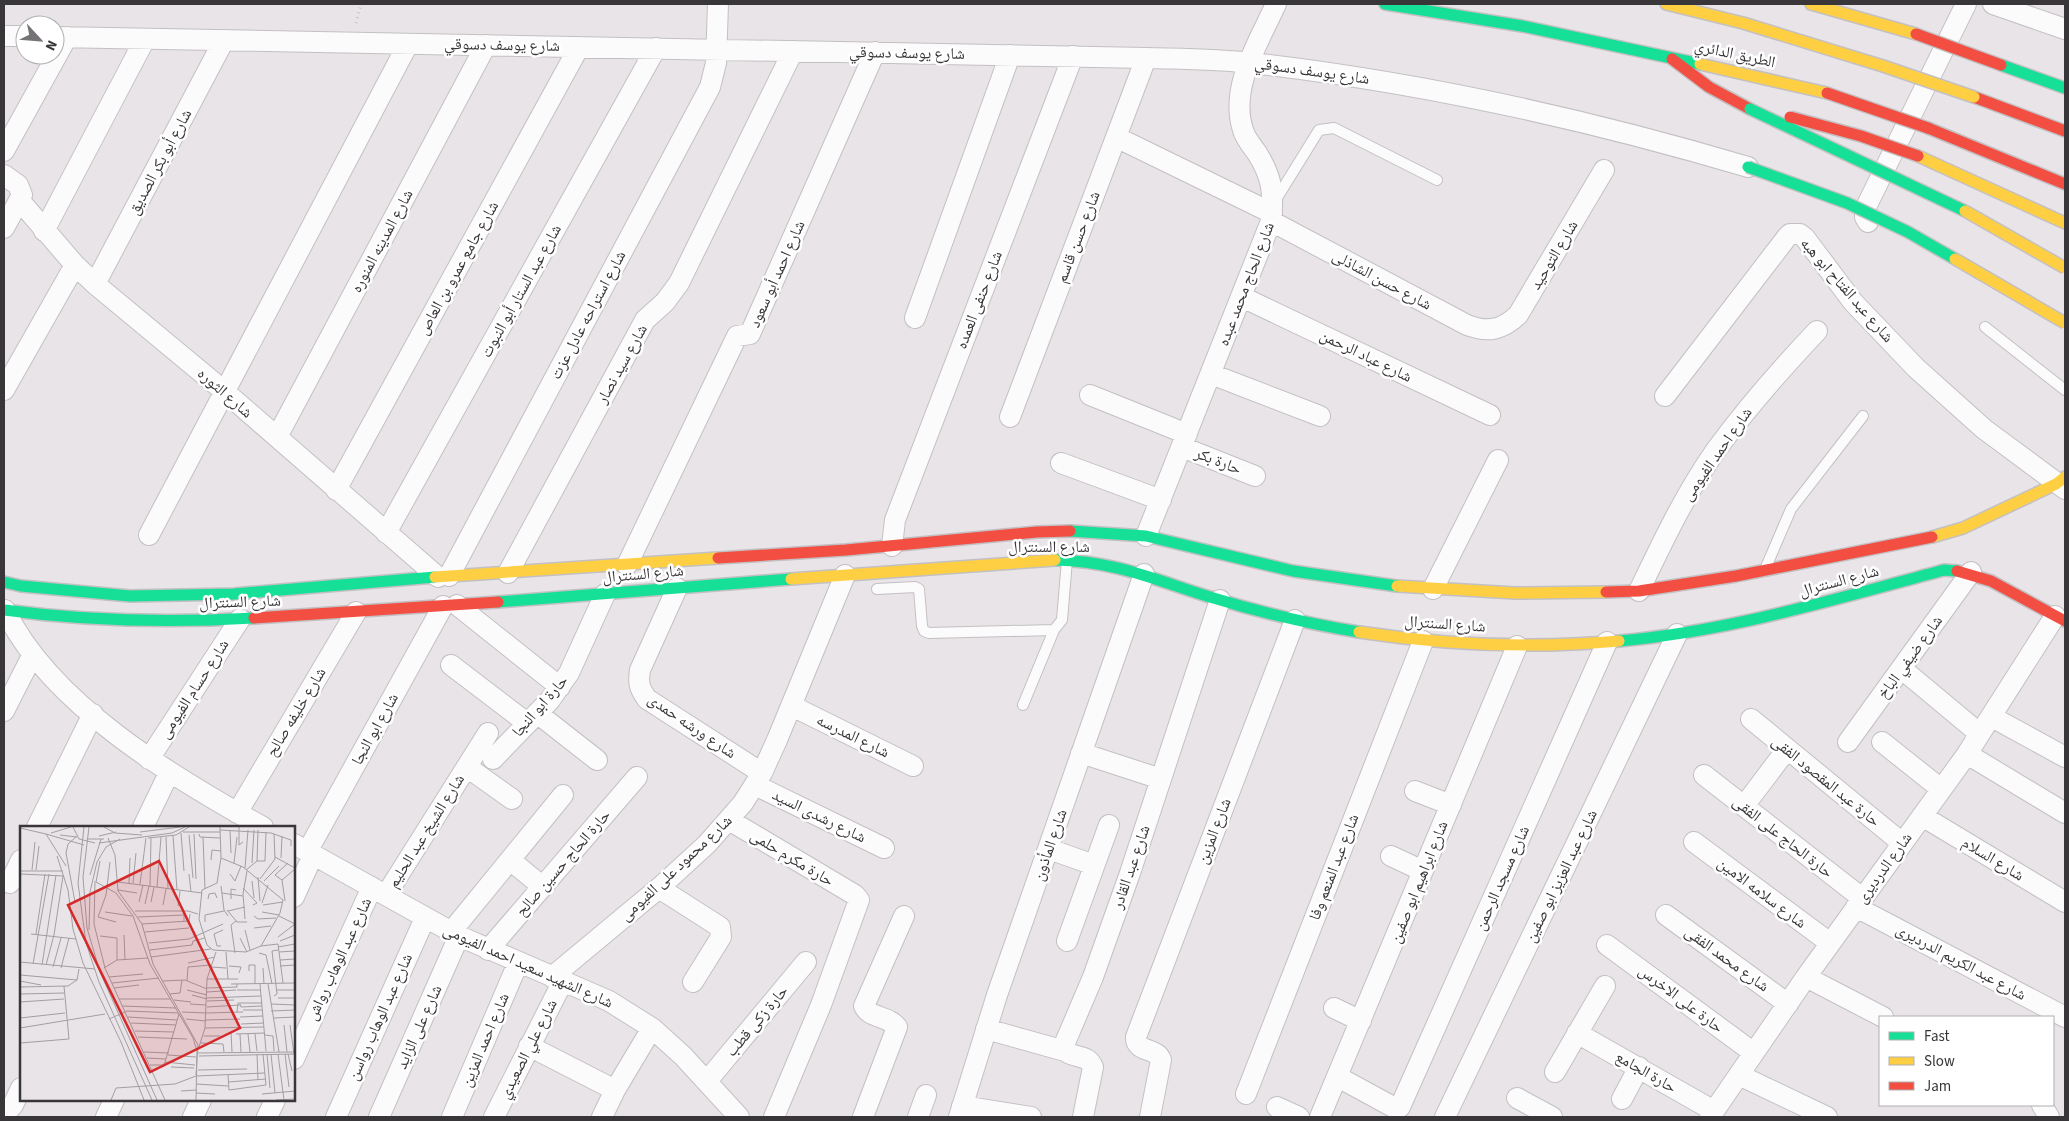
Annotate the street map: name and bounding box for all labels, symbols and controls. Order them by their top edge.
north arrow [15,15,65,65]
street label: شارع يوسف دسوقي [444,33,560,58]
street label: الطريق الدائري [1692,35,1777,74]
text: N [40,37,62,54]
street label: شارع يوسف دسوقي [849,41,965,66]
street label: شارع يوسف دسوقي [1253,52,1371,91]
street label: شارع أبو بكر الصديق [123,105,197,219]
street label: شارع المدينه المنوره [345,185,419,297]
street label: شارع حسن قاسم [1050,188,1106,286]
street label: شارع جامع عمرو بن العاص [412,197,504,339]
street label: شارع التوحيد [1525,216,1583,294]
street label: شارع احمد أبو سعود [744,217,810,331]
street label: شارع الحاج محمد عبده [1212,219,1280,349]
street label: شارع عبد الستار أبو النبوت [475,220,567,362]
street label: شارع عبد الفتاح ابو هبه [1795,233,1899,347]
street label: شارع حسن الشاذلى [1328,245,1436,315]
street label: شارع استراحه عادل عزت [545,247,631,383]
street label: شارع حنفى العمده [950,248,1008,352]
street label: شارع سيد نصار [591,320,653,409]
street label: شارع عباد الرحمن [1316,324,1416,388]
street label: شارع الثوره [193,363,257,423]
street label: شارع احمد الفيومى [1676,403,1758,505]
street label: حارة بكر [1191,442,1245,480]
street label: شارع السنترال [1008,536,1090,558]
street label: شارع السنترال [601,559,685,589]
street label: شارع السنترال [1797,560,1881,602]
street label: شارع السنترال [199,590,281,614]
street label: شارع السنترال [1404,610,1486,638]
street label: شارع ضيفي الباخ [1872,611,1949,704]
street label: شارع حسام الفيومى [154,635,234,743]
street label: شارع خليفه صالح [261,663,331,761]
street label: حارة ابو النجا [507,670,573,742]
street label: شارع ورشه حمدى [643,688,741,764]
street label: شارع ابو النجا [346,689,404,769]
street label: شارع المدرسه [813,709,893,763]
street label: حارة عبد المقصود الفقى [1767,730,1885,832]
street label: شارع الشيخ عبد الحليم [382,770,470,892]
street label: شارع رشدى السيد [768,784,870,848]
street label: حارة الحاج على الفقى [1728,791,1838,883]
street label: شارع المزين [1191,795,1237,867]
street label: حارة الحاج حسين صالح [510,805,616,921]
street label: شارع المأذون [1027,806,1073,884]
street label: شارع عبد العزيز ابو صفين [1519,806,1603,946]
street label: شارع محمود على الفيومى [615,810,737,926]
street label: شارع عبد المنعم وفا [1304,811,1364,923]
street label: شارع ابراهيم ابو صفين [1384,817,1454,947]
street label: شارع عبد القادر [1106,822,1156,913]
street label: شارع مسجد الرحمن [1469,822,1535,934]
street label: حارة مكرم حلمى [746,824,838,892]
inset map [20,826,295,1101]
street label: شارع الدرديرى [1851,828,1917,908]
street label: شارع السلام [1958,832,2028,886]
street label: شارع سلامه الامين [1713,852,1811,934]
street label: شارع عبد الوهاب رواش [301,894,377,1024]
street label: شارع عبد الكريم الدرديرى [1892,918,2030,1006]
street label: شارع الشهيد سعيد احمد الفيومى [439,919,617,1013]
street label: شارع محمد الفقى [1680,921,1774,997]
street label: شارع عبد الوهاب رواسن [342,950,418,1084]
street label: حارة على الاخرس [1634,960,1728,1038]
street label: شارع على الزايد [391,981,447,1073]
street label: حارة زكى قطب [721,981,793,1061]
street label: شارع احمد المزين [455,990,515,1090]
street label: شارع علي الصعيدي [493,995,564,1103]
legend [1879,1016,2054,1106]
text: Fast [1924,1026,1950,1047]
street label: حارة الجامع [1612,1046,1680,1098]
text: Slow [1924,1051,1955,1072]
text: Jam [1924,1076,1951,1097]

